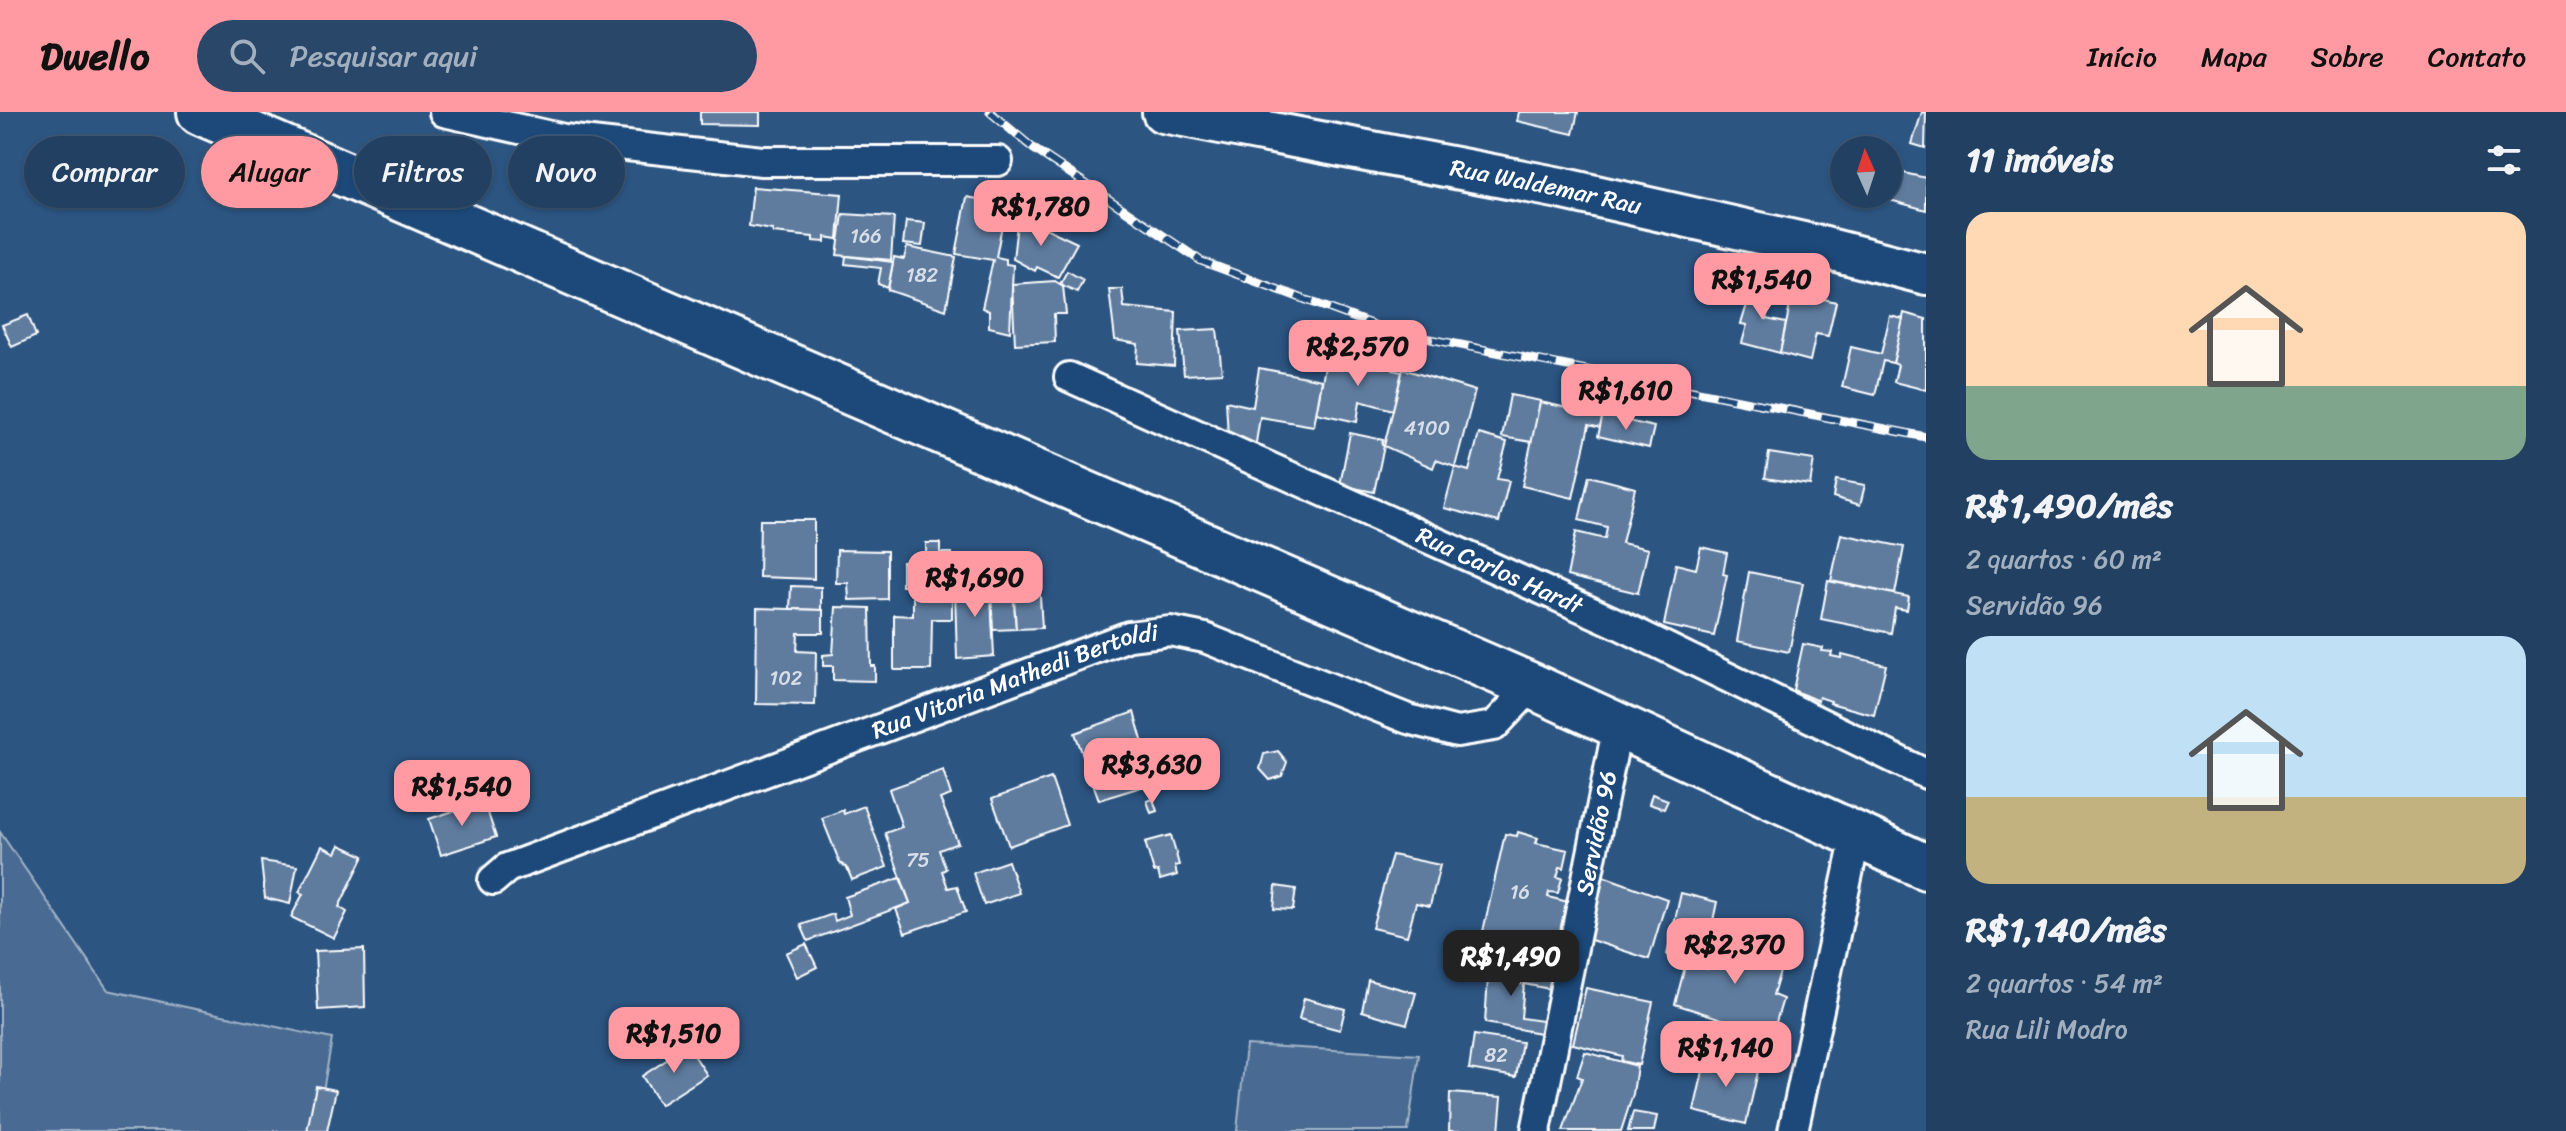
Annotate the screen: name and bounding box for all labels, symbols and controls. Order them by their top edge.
search box [197,20,757,92]
text: Dwello [40,23,149,90]
text: Pesquisar aqui [289,29,477,83]
text: Início [2087,32,2157,81]
text: Mapa [2201,32,2267,81]
text: Sobre [2311,32,2384,81]
text: Contato [2428,32,2526,81]
icon: search [225,34,269,78]
text: 11 imóveis [1966,130,2113,190]
chip: Comprar [24,136,185,208]
chip: Alugar [201,136,338,208]
chip: Filtros [354,136,492,208]
chip: Novo [508,136,625,208]
north arrow [1830,136,1902,208]
map controls [1830,136,1902,208]
icon: filters [2482,138,2526,182]
street label: Rua Waldemar Rau [1447,146,1646,227]
pin: R$1,780 [967,180,1115,248]
text: R$1,780 [992,183,1090,229]
house number: 166 [850,219,882,254]
pin: R$1,540 [1688,253,1836,321]
text: R$1,540 [1712,256,1812,302]
house number: 182 [906,258,939,293]
icon: home [2174,264,2318,408]
pin: R$2,570 [1284,320,1432,388]
text: R$2,570 [1307,323,1409,369]
pin: R$1,610 [1552,364,1700,432]
text: R$1,610 [1579,367,1673,413]
house number: 4100 [1404,411,1450,446]
text: R$1,490/mês [1966,476,2173,536]
street label: Rua Carlos Hardt [1409,515,1591,627]
text: 2 quartos · 60 m² [1966,536,2162,582]
pin: R$1,690 [901,551,1049,619]
text: R$1,690 [926,554,1024,600]
text: Servidão 96 [1966,582,2103,628]
street label: Rua Vitoria Mathedi Bertoldi [866,612,1160,751]
house number: 102 [770,661,803,696]
icon: home [2174,688,2318,832]
pin: R$3,630 [1078,738,1226,806]
text: R$3,630 [1102,741,1202,787]
pin: R$1,540 [388,760,536,828]
text: R$1,540 [412,763,512,809]
street label: Servidão 96 [1563,767,1629,899]
house number: 75 [906,843,930,878]
house number: 16 [1510,875,1530,910]
text: R$1,140/mês [1966,900,2167,960]
pin: R$2,370 [1661,918,1809,986]
text: R$2,370 [1685,921,1785,967]
pin: R$1,490 [1437,930,1585,998]
text: R$1,490 [1461,933,1561,979]
text: 2 quartos · 54 m² [1966,960,2163,1006]
text: Rua Lili Modro [1966,1006,2128,1052]
pin: R$1,510 [600,1007,748,1075]
text: R$1,510 [627,1010,721,1056]
pin: R$1,140 [1652,1021,1800,1089]
text: R$1,140 [1678,1024,1774,1070]
house number: 82 [1484,1038,1508,1073]

